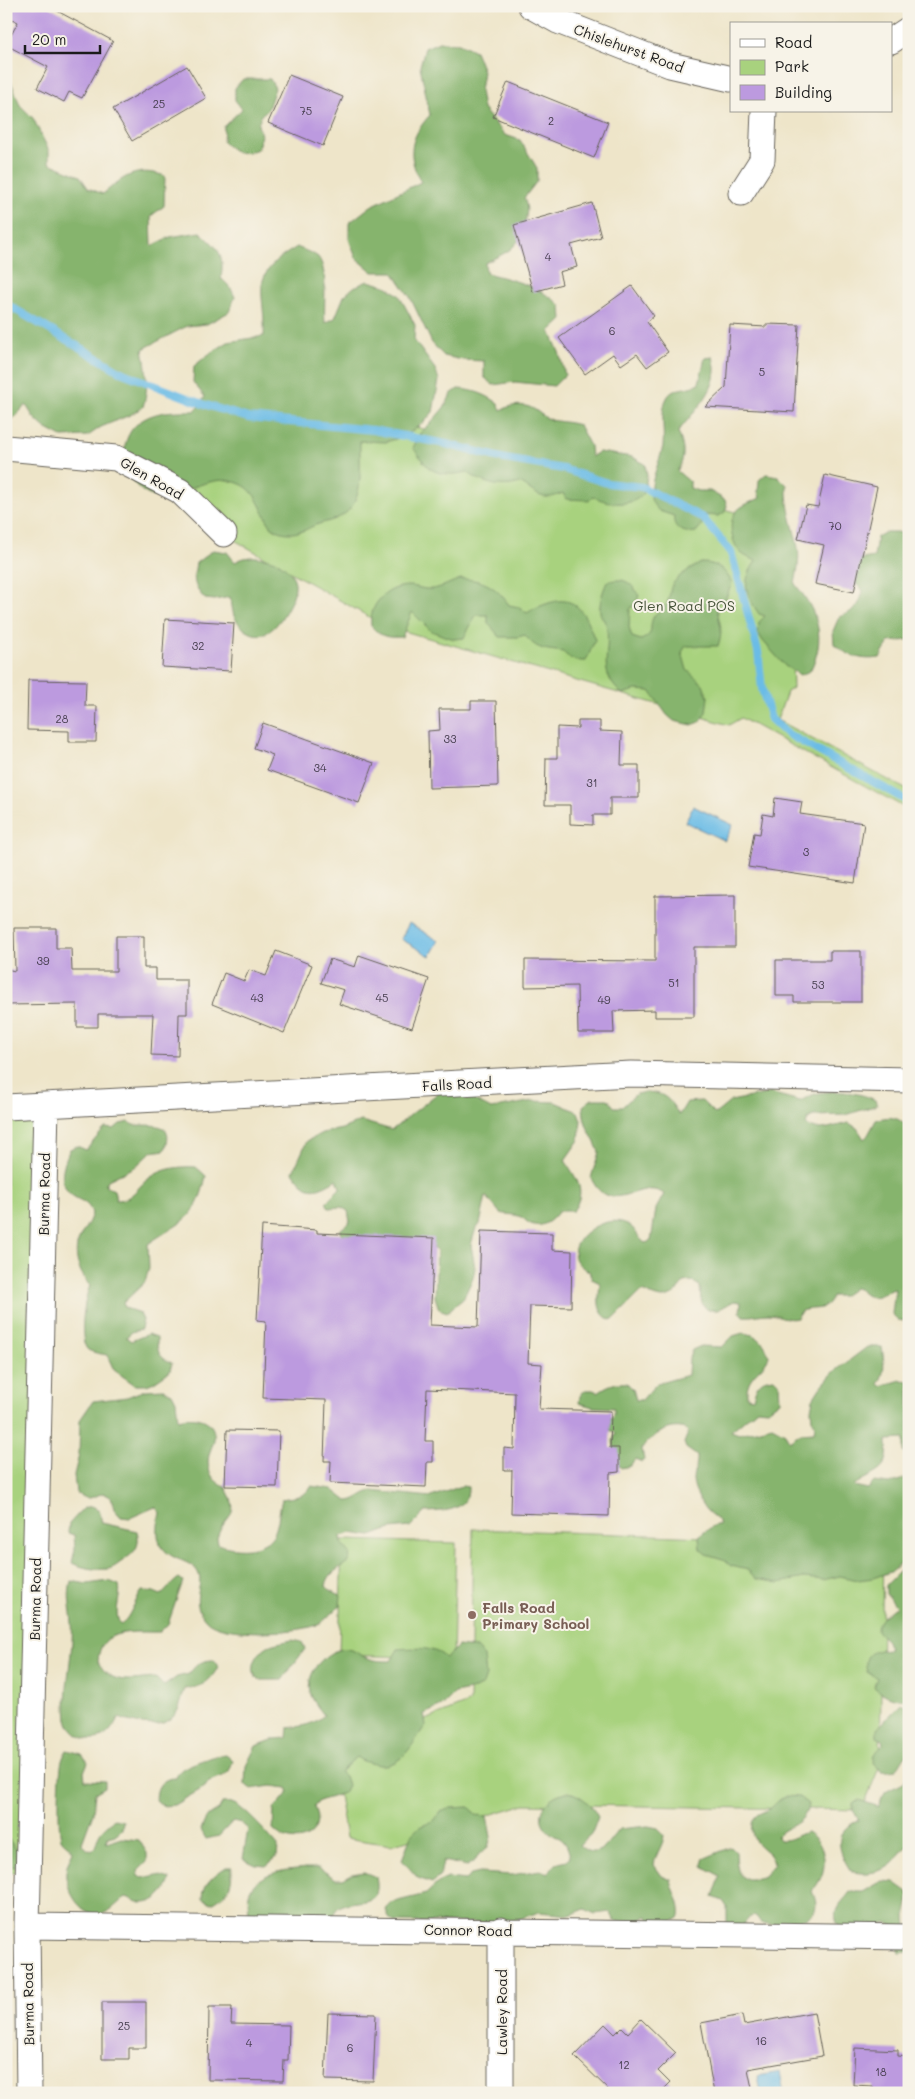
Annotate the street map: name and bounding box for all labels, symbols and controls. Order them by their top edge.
street label: Chislehurst Road [571,19,687,77]
scale bar [25,22,100,54]
legend [730,22,892,112]
text: 20 m [32,29,66,49]
text: Road [775,32,812,52]
text: Park [775,56,809,76]
text: Building [775,82,832,102]
house number: 25 [153,96,165,111]
house number: 75 [300,103,312,118]
house number: 2 [548,113,554,128]
house number: 4 [545,249,552,264]
house number: 6 [609,323,615,338]
house number: 5 [759,364,765,379]
street label: Glen Road [117,452,187,504]
house number: 70 [829,518,842,533]
park label: Glen Road POS [633,596,735,615]
house number: 32 [192,638,204,653]
house number: 28 [56,711,69,726]
house number: 33 [444,731,457,746]
house number: 34 [314,760,327,775]
house number: 31 [586,775,598,790]
house number: 3 [803,844,810,859]
house number: 39 [37,953,50,968]
house number: 51 [668,975,680,990]
house number: 53 [812,977,825,992]
house number: 43 [251,990,264,1005]
house number: 45 [376,990,388,1005]
house number: 49 [598,992,611,1007]
street label: Falls Road [422,1073,492,1095]
street label: Burma Road [34,1152,54,1235]
street label: Burma Road [25,1557,45,1640]
place label: Falls Road Primary School [482,1598,589,1633]
marker: Falls Road Primary School [466,1609,478,1621]
street label: Connor Road [424,1920,513,1940]
street label: Burma Road [18,1962,38,2045]
street label: Lawley Road [492,1969,511,2055]
house number: 25 [118,2018,130,2033]
house number: 16 [755,2033,767,2048]
house number: 4 [246,2035,253,2050]
house number: 6 [347,2040,353,2055]
house number: 12 [618,2057,630,2072]
house number: 18 [875,2064,887,2079]

